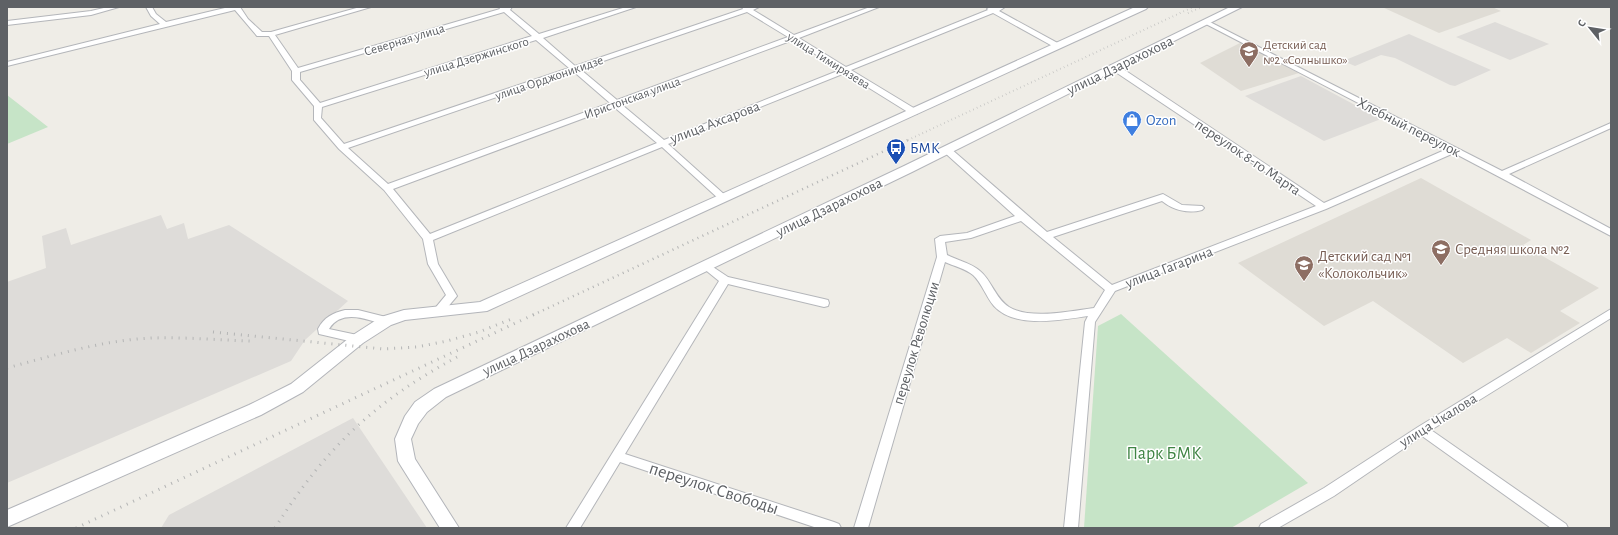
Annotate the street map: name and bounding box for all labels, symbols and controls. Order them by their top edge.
north arrow [1570,8,1610,48]
text: С [1575,18,1588,29]
street label: Северная улица [363,22,446,59]
street label: улица Тимирязева [783,30,872,92]
street label: улица Дзарахохова [1064,33,1176,98]
street label: улица Дзержинского [422,35,530,80]
place label: Детский сад №2 «Солнышко» [1263,39,1348,67]
school or university icon: Детский сад №2 «Солнышко» [1238,40,1260,68]
street label: улица Орджоникидзе [493,54,605,103]
street label: Иристонская улица [583,75,682,122]
street label: Хлебный переулок [1355,95,1463,160]
street label: улица Ахсарова [667,98,762,147]
shop icon: Ozon [1121,109,1143,137]
place label: Ozon [1146,113,1176,128]
street label: переулок 8-го Марта [1192,117,1303,198]
bus stop icon: БМК [885,137,907,165]
place label: БМК [910,141,940,156]
street label: улица Дзарахохова [773,175,885,240]
school or university icon: Средняя школа №2 [1430,238,1452,266]
place label: Средняя школа №2 [1455,242,1570,257]
street label: улица Гагарина [1122,244,1215,291]
place label: Детский сад №1 «Колокольчик» [1318,249,1412,281]
school or university icon: Детский сад №1 «Колокольчик» [1293,254,1315,282]
street label: переулок Революции [891,280,942,406]
street label: улица Дзарахохова [480,316,592,379]
street label: улица Чкалова [1396,391,1480,451]
park label: Парк БМК [1126,445,1202,463]
street label: переулок Свободы [647,459,781,518]

